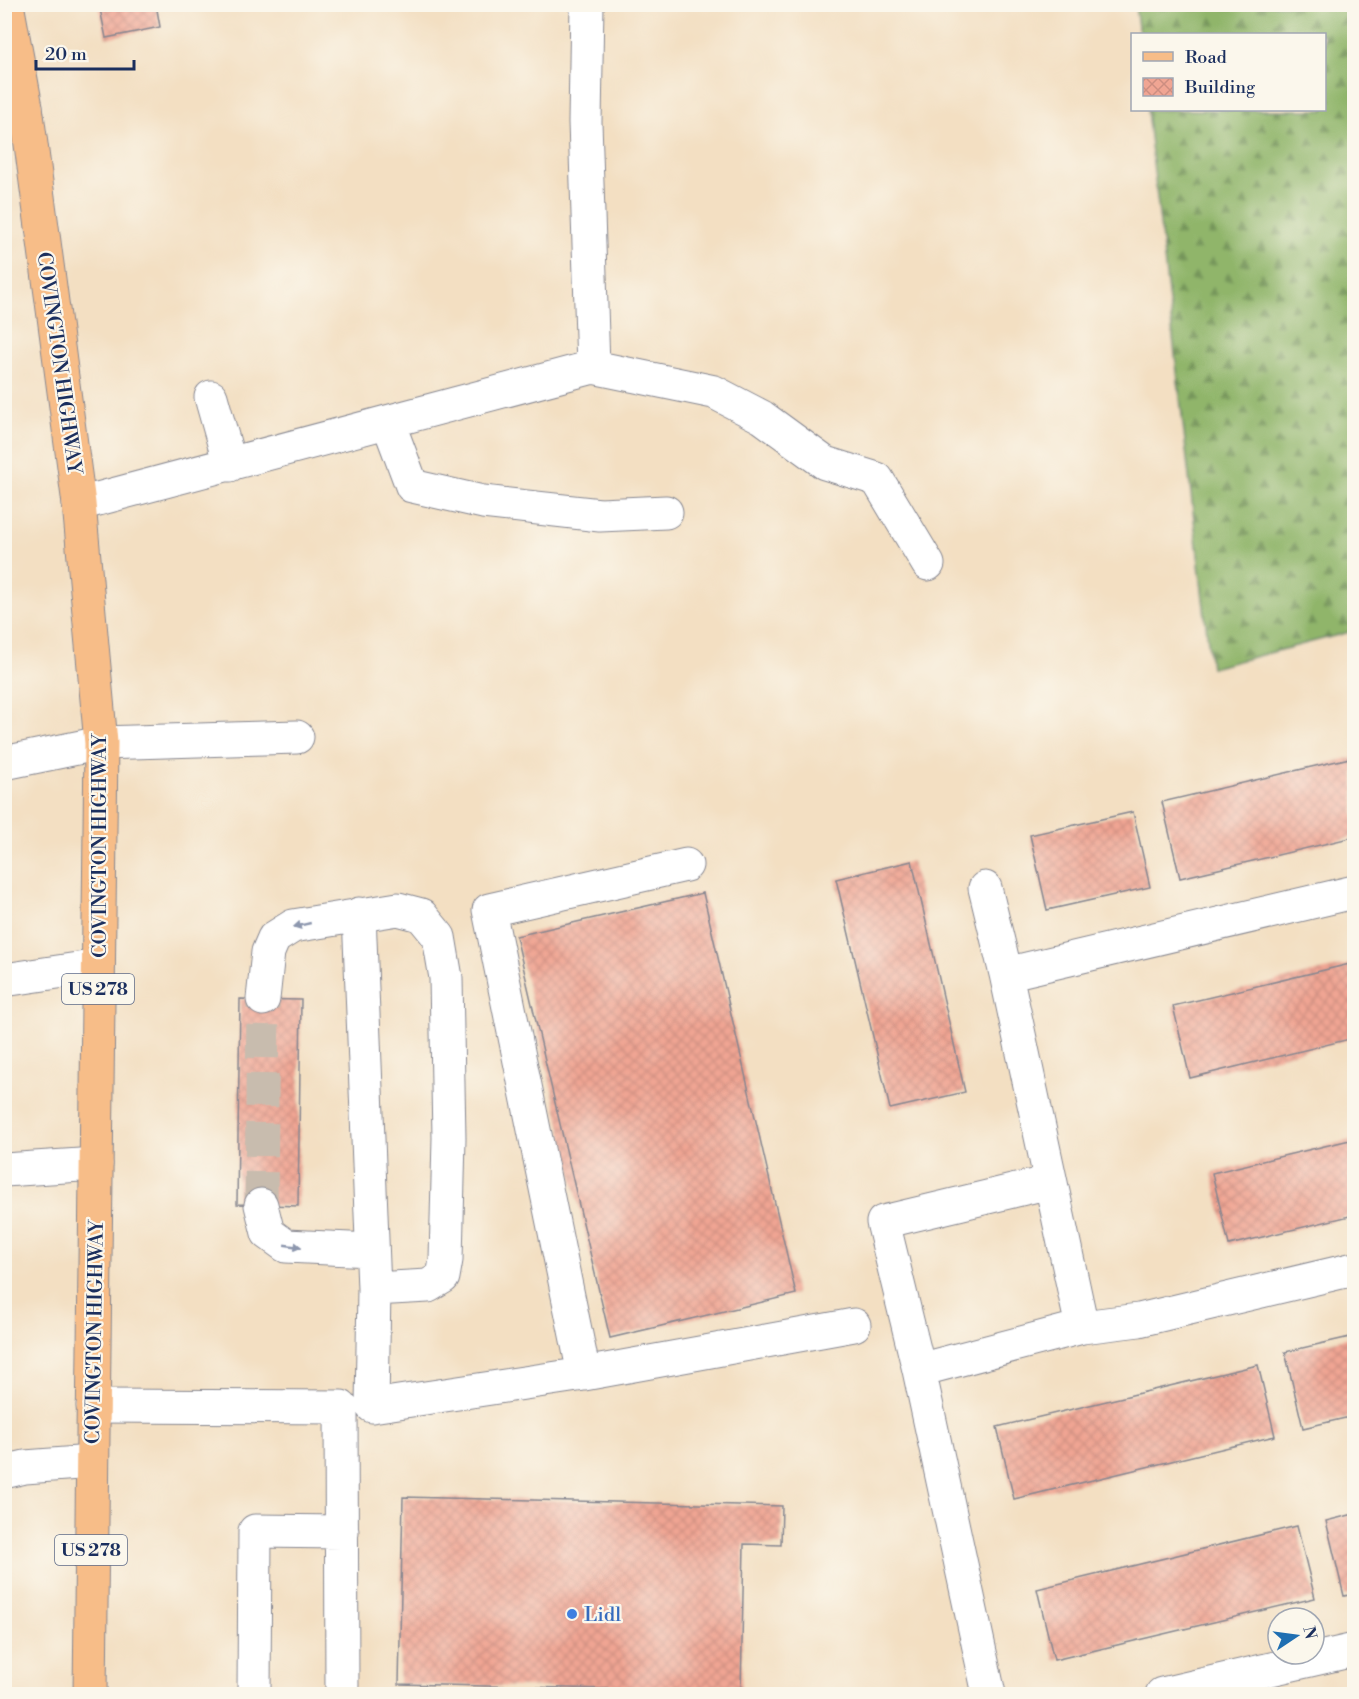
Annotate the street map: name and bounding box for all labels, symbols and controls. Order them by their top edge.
scale bar [36,33,134,71]
legend [1131,33,1326,111]
text: 20 m [45,43,87,66]
text: Road [1185,46,1228,69]
text: Building [1184,76,1256,99]
street label: COVINGTON HIGHWAY [31,251,87,477]
street label: COVINGTON HIGHWAY [88,733,113,958]
one-way arrow [292,921,311,930]
road number: US 278 [62,974,134,1004]
street label: COVINGTON HIGHWAY [81,1219,110,1444]
one-way arrow [284,1241,303,1250]
road number: US 278 [55,1535,127,1565]
place label: Lidl [584,1603,621,1628]
north arrow [1266,1606,1326,1666]
marker: Lidl [565,1607,579,1621]
text: N [1298,1624,1321,1642]

